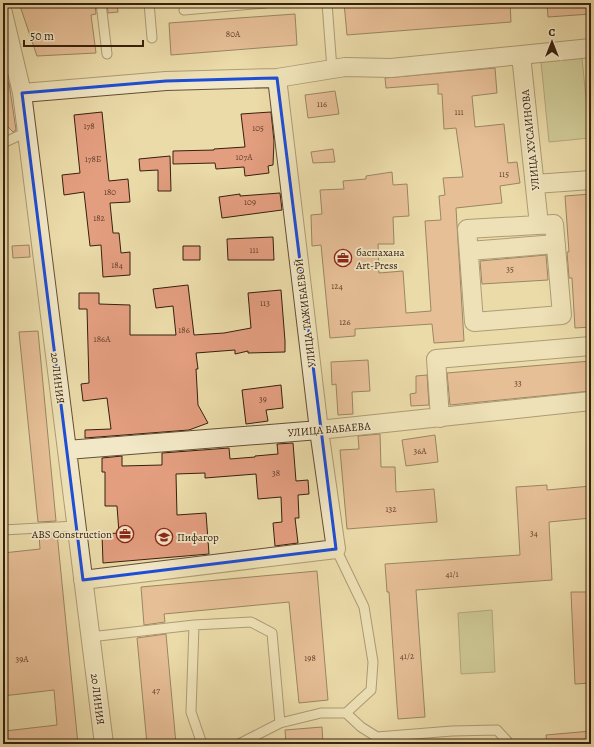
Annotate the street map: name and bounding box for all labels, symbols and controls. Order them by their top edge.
scale bar [24,22,143,48]
north arrow [532,22,572,62]
text: С [549,25,556,40]
text: 50 m [30,28,54,44]
house number: 80А [226,28,241,40]
street label: УЛИЦА ХУСАИНОВА [518,88,543,191]
house number: 116 [317,98,327,110]
house number: 111 [454,106,464,118]
house number: 178 [83,120,95,132]
house number: 105 [252,122,264,134]
house number: 107А [236,151,253,163]
house number: 178Б [85,153,101,165]
house number: 115 [499,168,509,180]
house number: 180 [104,186,116,198]
house number: 109 [244,196,256,208]
house number: 182 [93,212,106,224]
house number: 111 [249,244,259,256]
place label: баспахана Art-Press [355,245,406,273]
office icon: баспахана Art-Press [333,248,353,268]
street label: УЛИЦА ТАЖИБАЕВОЙ [291,257,320,368]
house number: 184 [111,259,123,271]
house number: 35 [506,263,514,275]
house number: 124 [331,280,343,292]
house number: 113 [260,297,270,309]
house number: 126 [339,316,351,328]
house number: 186 [178,324,190,336]
house number: 186А [94,333,111,345]
street label: 20 ЛИНИЯ [47,351,68,405]
house number: 33 [514,377,522,389]
house number: 39 [259,393,267,405]
street label: УЛИЦА БАБАЕВА [287,418,372,441]
house number: 36А [413,445,427,457]
house number: 38 [272,467,280,479]
house number: 132 [385,503,397,515]
office icon: ABS Construction [115,524,135,544]
place label: ABS Construction [31,527,112,542]
school or university icon: Пифагор [154,527,174,547]
house number: 34 [530,527,538,539]
place label: Пифагор [177,530,219,545]
house number: 41/1 [445,568,459,580]
house number: 41/2 [400,650,415,662]
house number: 198 [304,652,316,664]
house number: 39А [15,653,29,665]
street label: 20 ЛИНИЯ [87,672,108,726]
house number: 47 [152,684,160,696]

